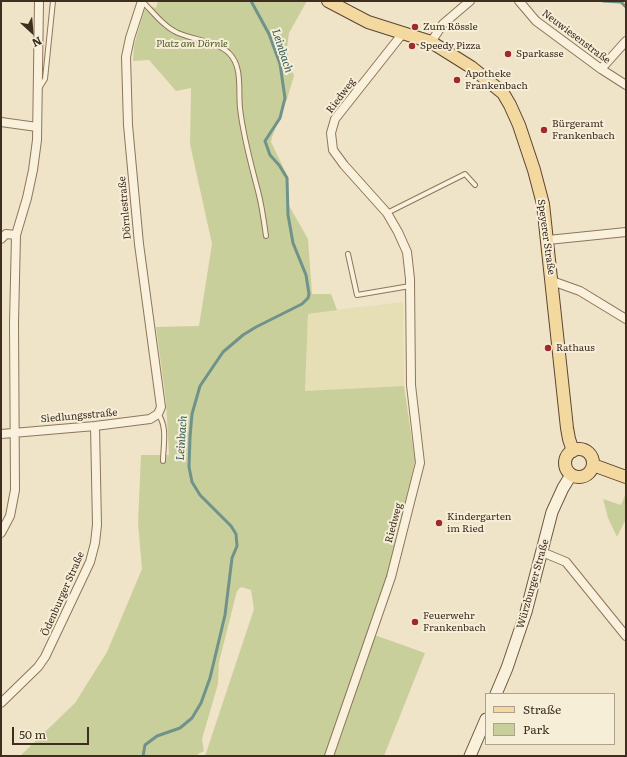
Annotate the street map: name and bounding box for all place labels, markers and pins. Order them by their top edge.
place label: Zum Rössle [423,21,478,33]
marker: Zum Rössle [410,22,420,32]
place label: Speedy Pizza [420,40,481,52]
marker: Speedy Pizza [407,41,417,51]
place label: Sparkasse [516,48,564,60]
marker: Sparkasse [503,49,513,59]
place label: Apotheke Frankenbach [465,68,528,92]
marker: Apotheke Frankenbach [452,75,462,85]
place label: Bürgeramt Frankenbach [552,118,615,142]
marker: Bürgeramt Frankenbach [539,125,549,135]
place label: Rathaus [556,342,595,354]
marker: Rathaus [543,343,553,353]
place label: Kindergarten im Ried [447,511,511,534]
marker: Kindergarten im Ried [434,518,444,528]
place label: Feuerwehr Frankenbach [423,610,486,634]
marker: Feuerwehr Frankenbach [410,617,420,627]

